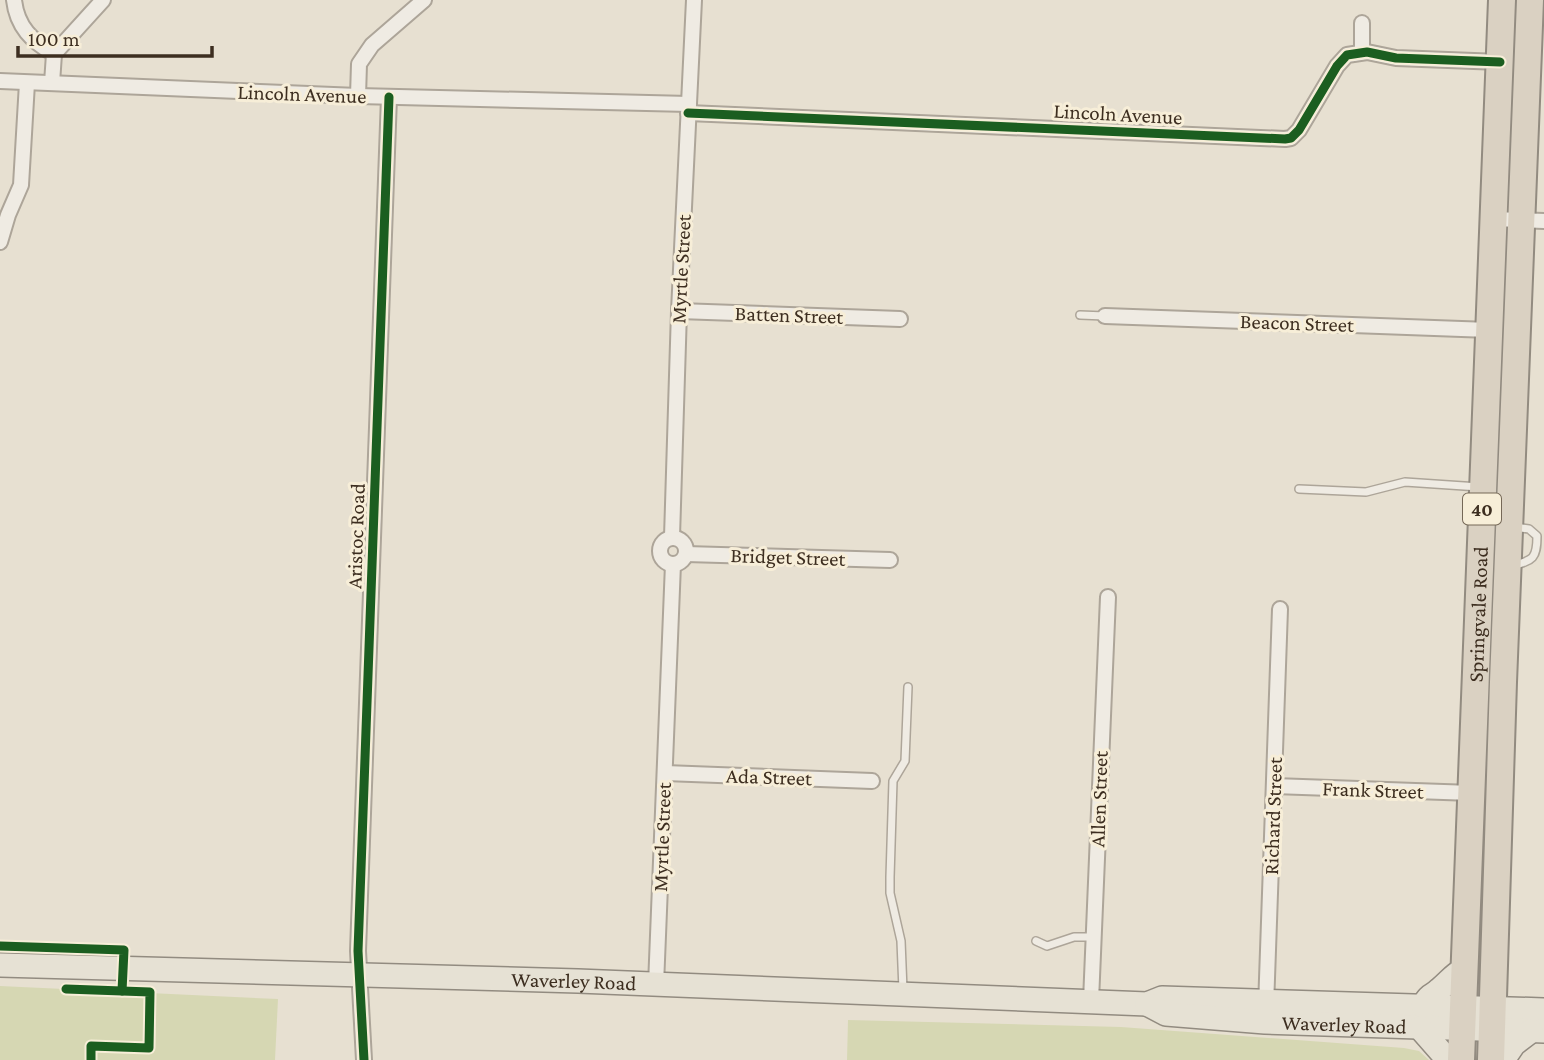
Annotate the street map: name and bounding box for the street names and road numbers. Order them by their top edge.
street label: Lincoln Avenue [237,80,367,108]
street label: Lincoln Avenue [1053,99,1183,129]
street label: Myrtle Street [666,213,696,324]
street label: Batten Street [734,301,845,329]
street label: Beacon Street [1240,309,1355,337]
street label: Aristoc Road [342,483,370,589]
road number: 40 [1463,494,1501,524]
street label: Bridget Street [730,543,847,571]
street label: Springvale Road [1464,546,1493,683]
street label: Allen Street [1085,749,1113,848]
street label: Richard Street [1259,756,1287,875]
street label: Ada Street [726,764,813,791]
street label: Frank Street [1322,776,1425,804]
street label: Myrtle Street [648,781,676,892]
street label: Waverley Road [511,967,637,995]
street label: Waverley Road [1281,1011,1407,1039]

